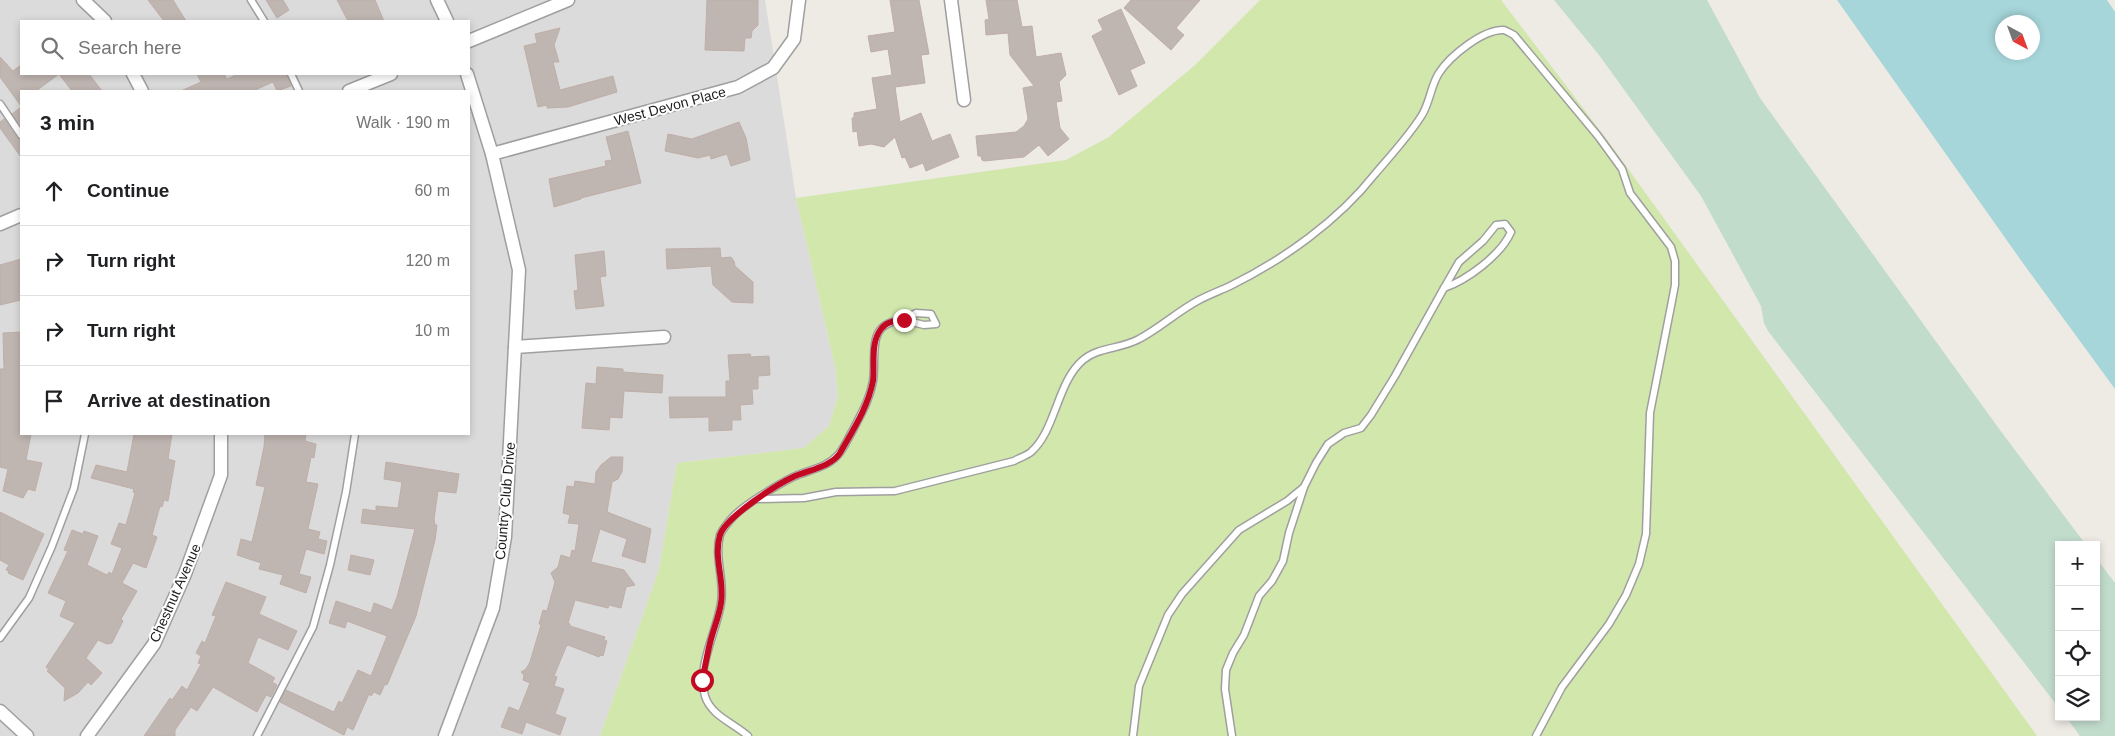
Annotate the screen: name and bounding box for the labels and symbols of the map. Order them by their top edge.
north arrow [1995,15,2040,60]
street label: West Devon Place [612,83,728,129]
route end [893,309,916,332]
street label: Country Club Drive [492,441,518,561]
street label: Chestnut Avenue [146,541,204,645]
route start [691,669,714,692]

